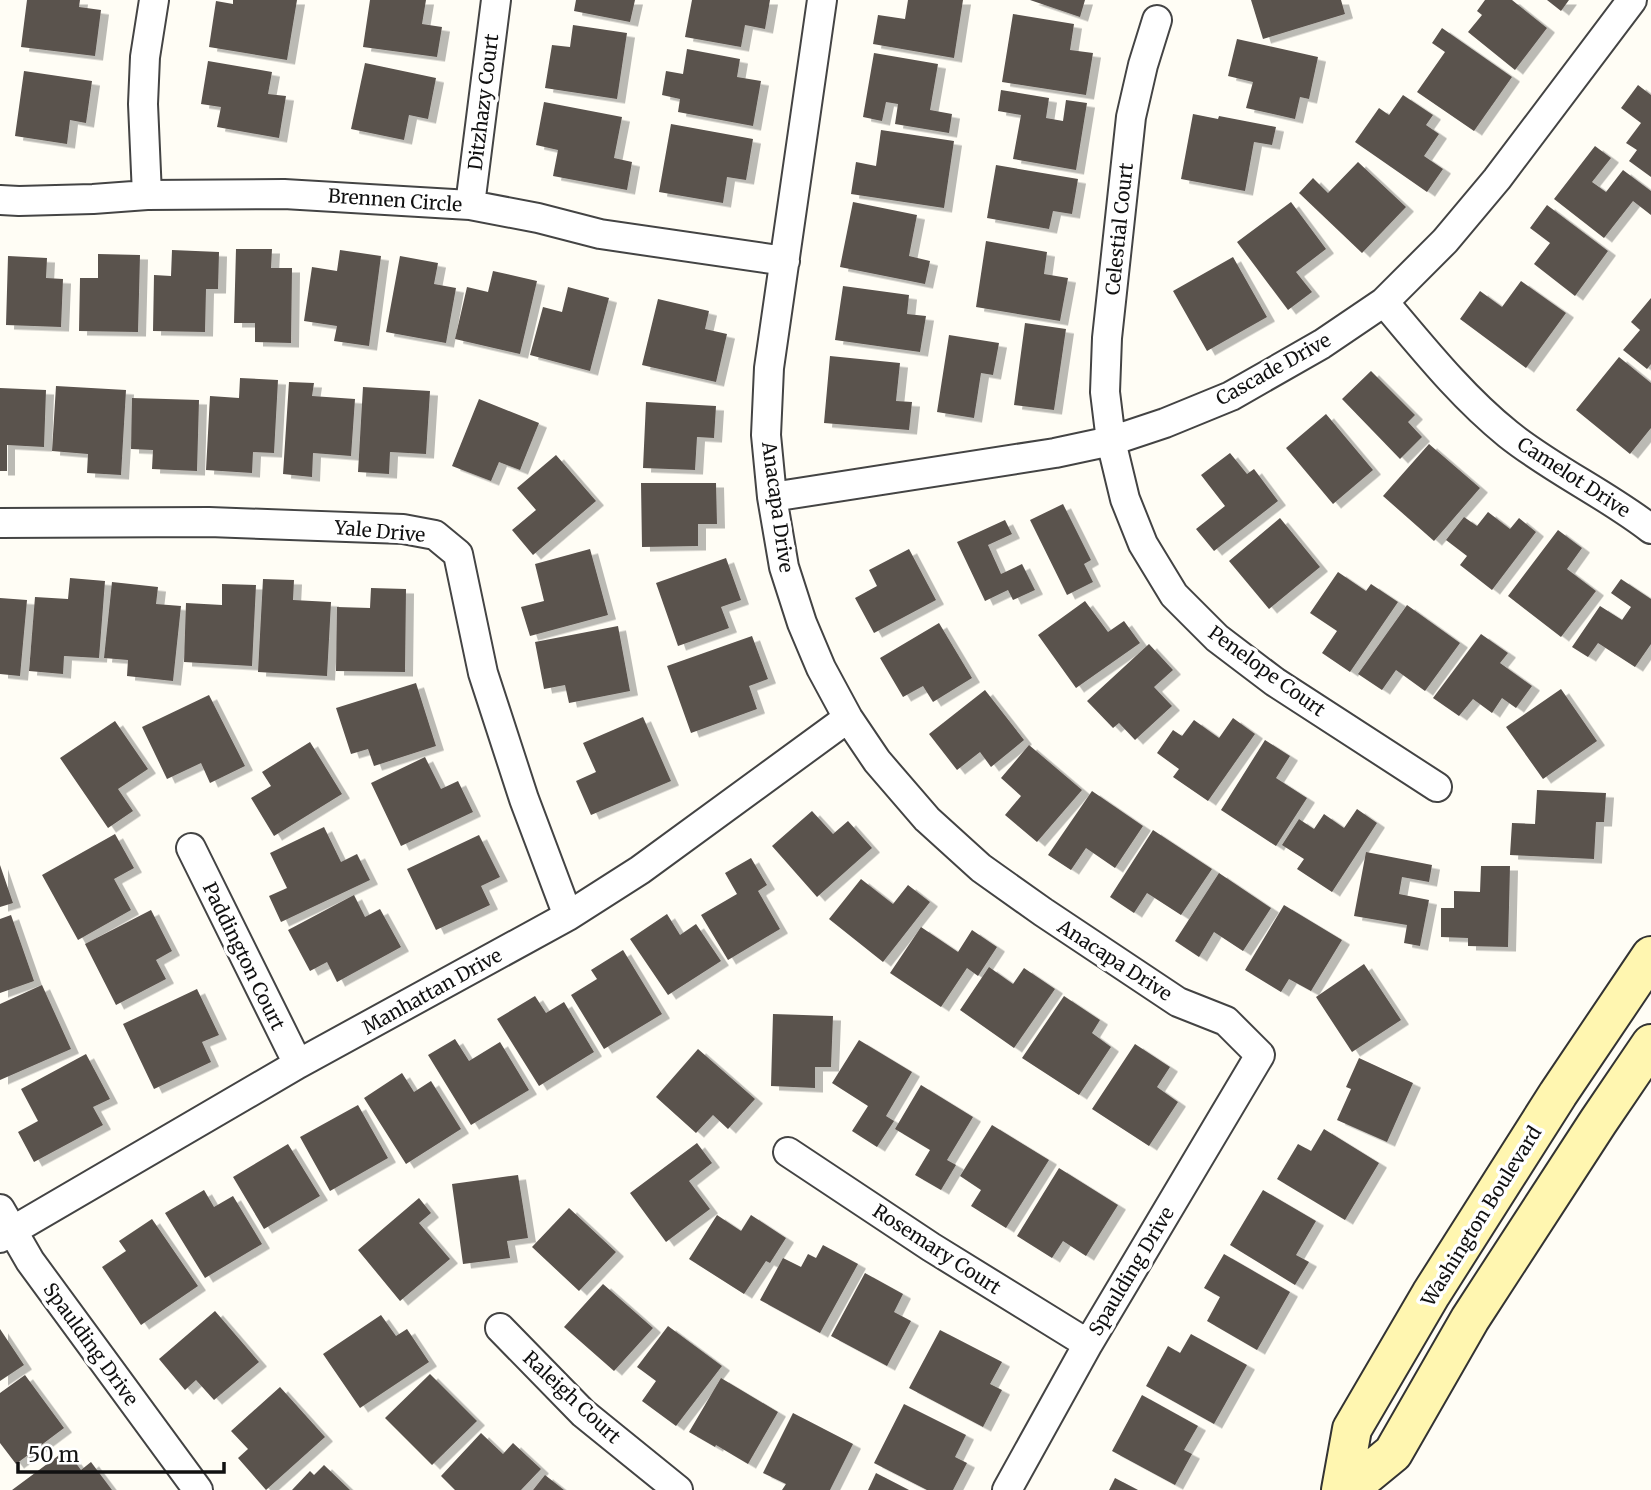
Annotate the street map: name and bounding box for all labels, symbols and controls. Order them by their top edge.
street label: Ditzhazy Court [463,32,503,172]
street label: Celestial Court [1100,161,1138,296]
street label: Brennen Circle [327,183,463,217]
street label: Cascade Drive [1212,328,1335,410]
street label: Camelot Drive [1513,432,1635,522]
street label: Anacapa Drive [757,439,799,574]
street label: Yale Drive [333,515,426,547]
street label: Penelope Court [1204,620,1331,722]
street label: Paddington Court [198,878,290,1034]
street label: Anacapa Drive [1052,914,1177,1006]
street label: Manhattan Drive [358,943,506,1039]
street label: Washington Boulevard [1415,1122,1546,1311]
street label: Rosemary Court [868,1199,1006,1300]
street label: Spaulding Drive [1083,1202,1179,1340]
street label: Spaulding Drive [38,1278,144,1410]
street label: Raleigh Court [518,1346,626,1449]
scale bar [18,1430,224,1474]
text: 50 m [28,1441,79,1468]

